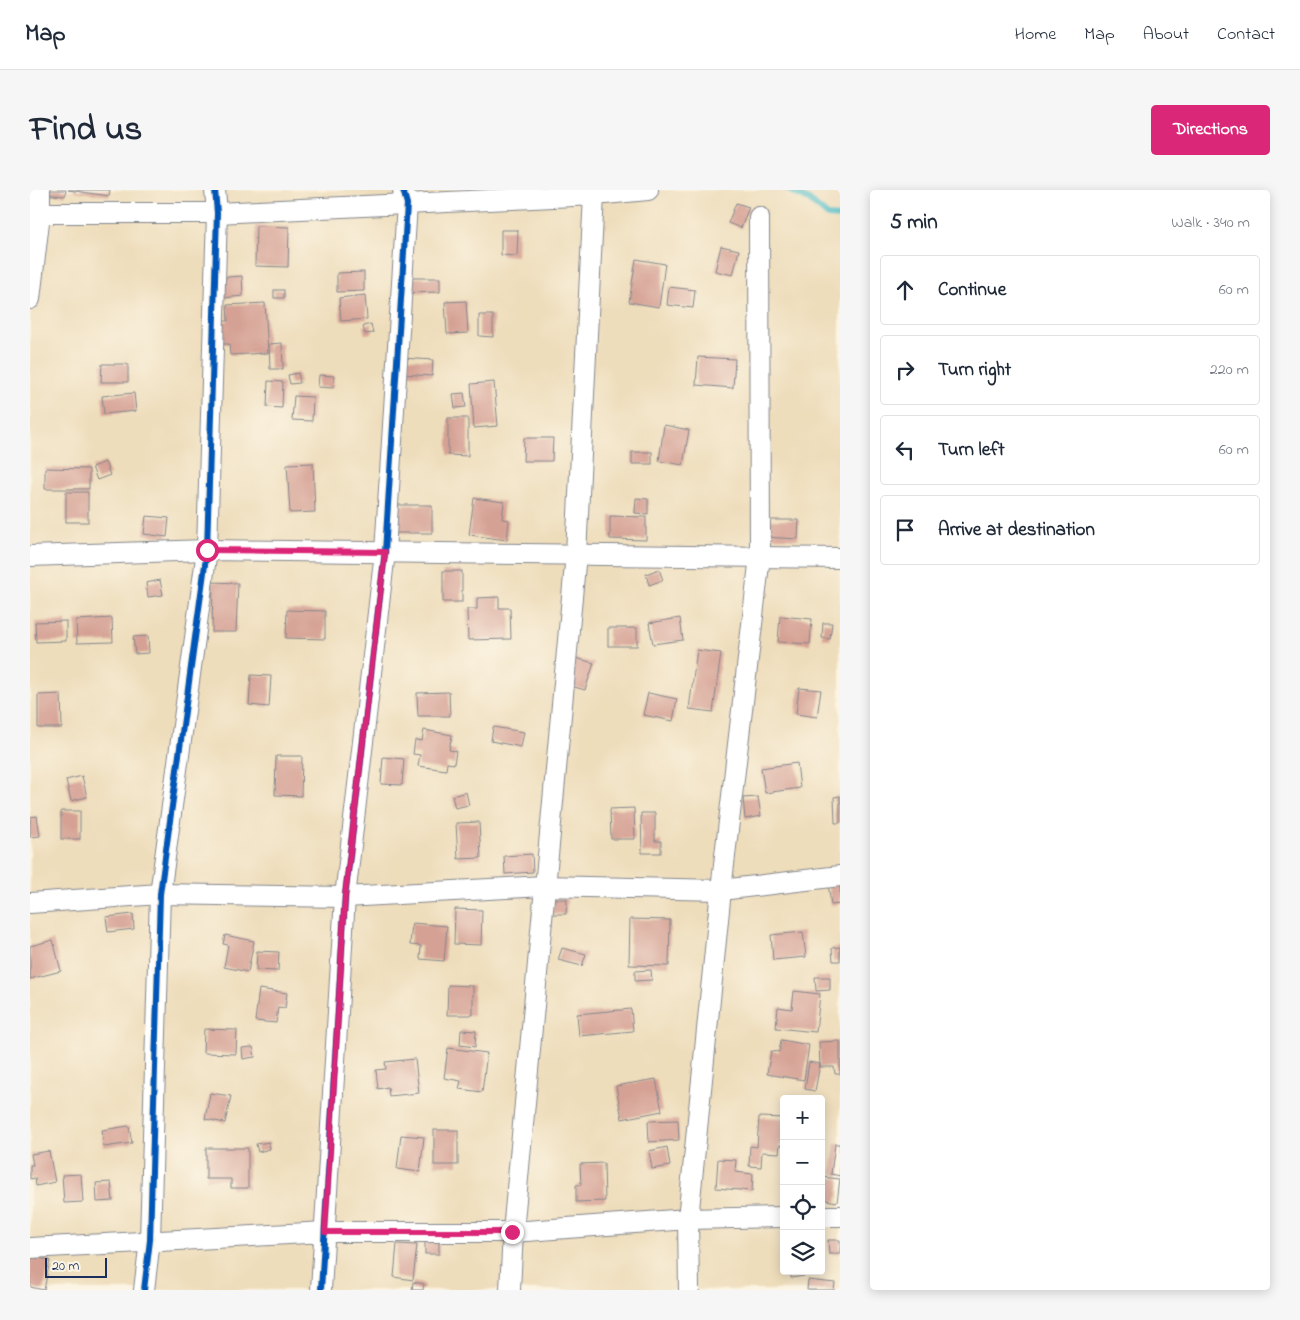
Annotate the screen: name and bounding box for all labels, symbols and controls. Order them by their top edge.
text: Map [25,17,66,52]
text: Home [1015,22,1056,48]
text: Map [1084,22,1115,48]
text: About [1143,22,1189,48]
text: Contact [1217,22,1275,48]
text: Find us [30,105,142,156]
button: Directions [1151,105,1270,155]
text: 5 min [890,208,938,238]
text: Walk · 340 m [1171,211,1250,235]
icon: ahead [891,276,919,304]
text: Continue [938,277,1006,304]
text: 60 m [1219,278,1249,302]
icon: right [891,356,919,384]
text: Turn right [938,357,1011,384]
text: 220 m [1210,358,1249,382]
icon: left [891,436,919,464]
text: Turn left [938,437,1005,464]
text: 60 m [1219,438,1249,462]
icon: arrive [891,516,919,544]
text: Arrive at destination [938,517,1095,544]
route start [196,539,219,562]
map controls [780,1095,825,1275]
button: + [780,1095,825,1140]
button: − [780,1140,825,1185]
button: locate [780,1185,825,1230]
route end [501,1221,524,1244]
button: layers [780,1230,825,1275]
scale bar [45,1255,108,1278]
text: 20 m [52,1256,79,1277]

